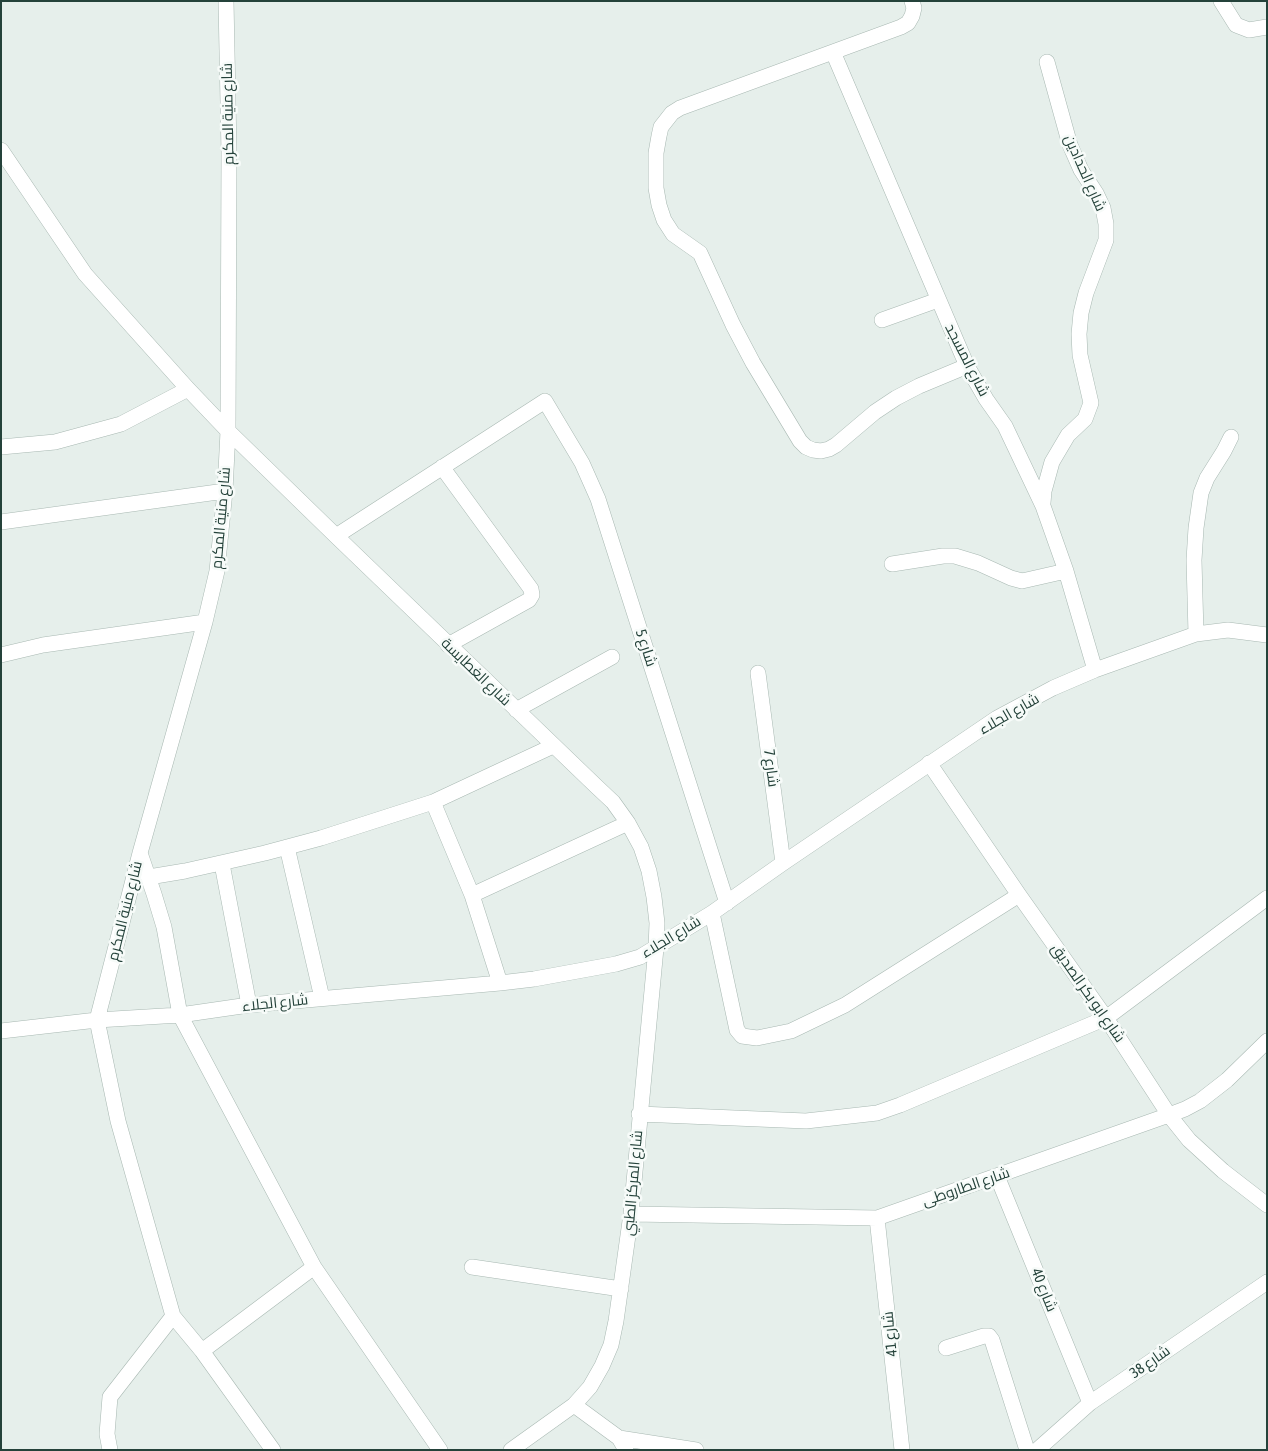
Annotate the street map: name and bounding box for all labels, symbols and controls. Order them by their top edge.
street label: شارع منية المكرم [218,63,238,165]
street label: شارع الحدادين [1060,132,1110,214]
street label: شارع المسجد [941,321,993,399]
street label: شارع منية المكرم [208,466,234,570]
street label: شارع 5 [632,627,660,669]
street label: شارع الغطايسة [437,634,515,710]
street label: شارع الجلاء [976,690,1042,738]
street label: شارع 7 [760,748,782,788]
street label: شارع منية المكرم [104,859,146,963]
street label: شارع الجلاء [638,912,704,962]
street label: شارع ابو بكر الصديق [1047,940,1129,1046]
street label: شارع الجلاء [241,991,309,1015]
street label: شارع المركز الطبي [619,1129,647,1237]
street label: شارع الطاروطى [920,1164,1012,1210]
street label: شارع 40 [1027,1266,1061,1314]
street label: شارع 41 [879,1311,901,1357]
street label: شارع 38 [1126,1342,1174,1382]

